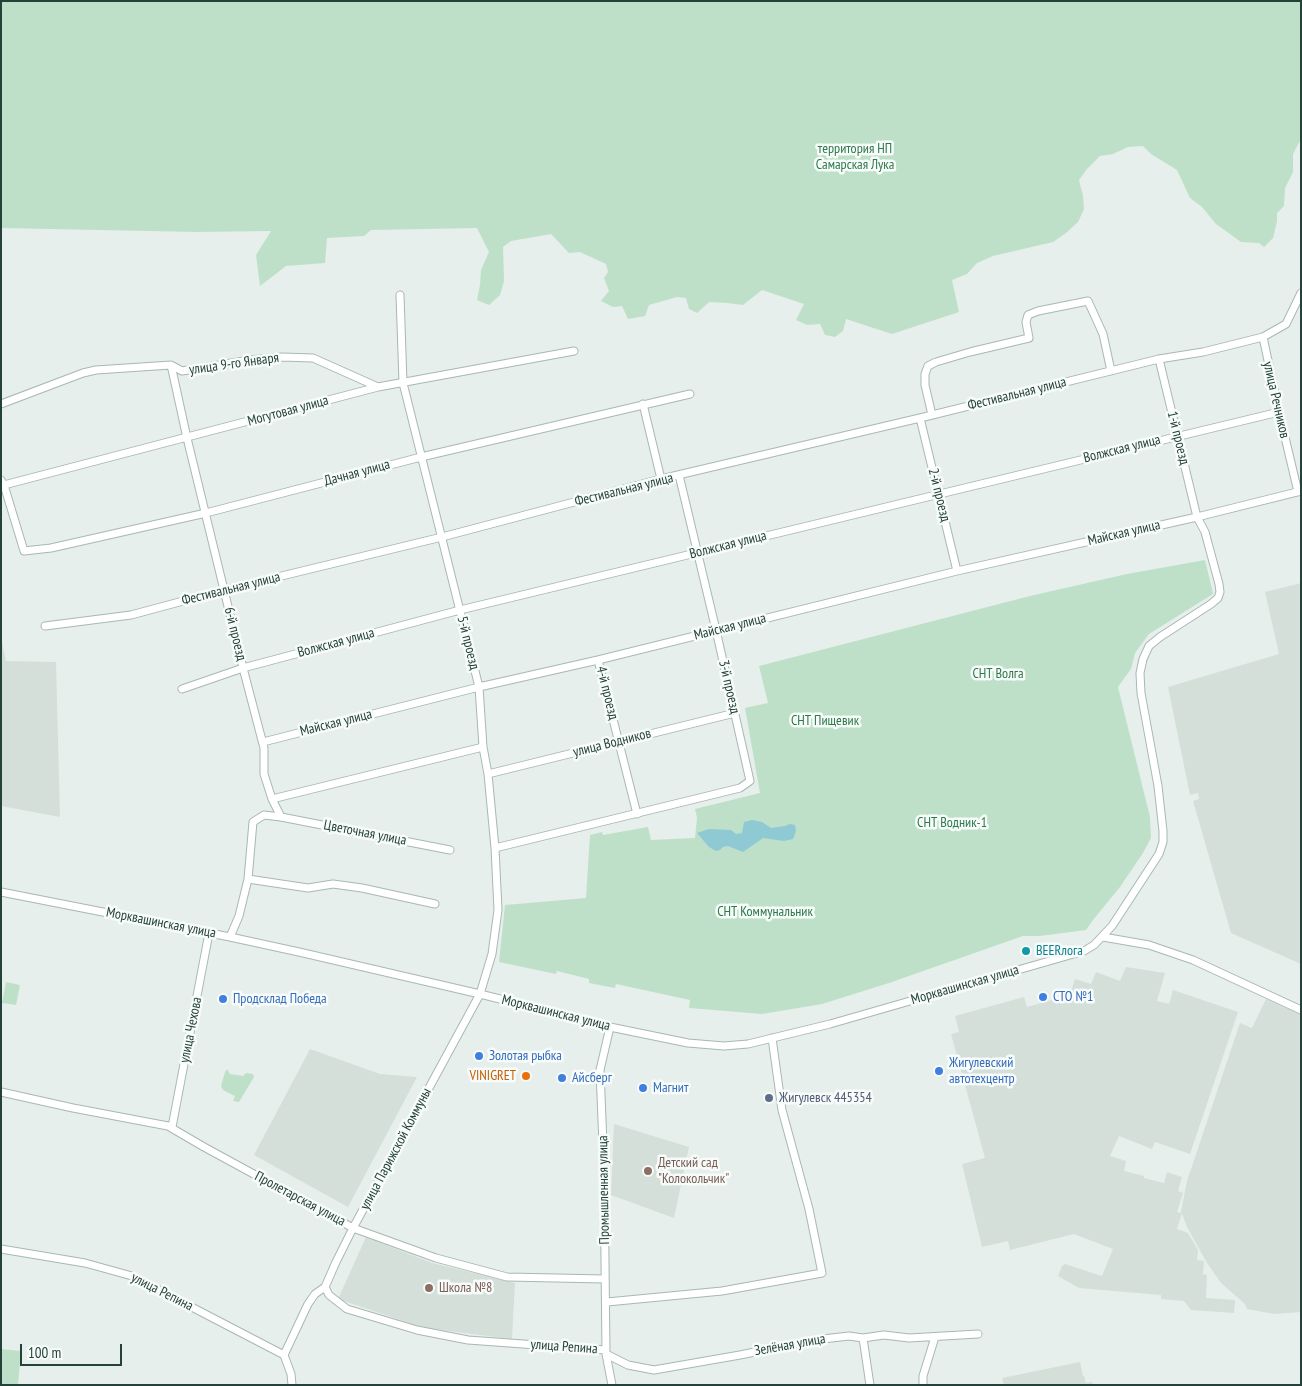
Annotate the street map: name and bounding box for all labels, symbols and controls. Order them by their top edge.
park label: территория НП Самарская Лука [816,141,894,174]
street label: улица 9-го Января [188,349,280,379]
street label: улица Речников [1259,360,1293,440]
street label: Фестивальная улица [966,374,1068,414]
street label: Могутовая улица [246,392,330,430]
street label: 1-й проезд [1163,410,1193,466]
street label: Волжская улица [1082,431,1162,467]
street label: Дачная улица [322,456,392,490]
street label: 2-й проезд [924,467,954,523]
street label: Фестивальная улица [573,470,675,510]
street label: Майская улица [1086,517,1162,549]
street label: Волжская улица [688,527,768,563]
street label: Фестивальная улица [180,569,282,609]
street label: 6-й проезд [220,606,250,662]
street label: Майская улица [692,610,768,644]
street label: 5-й проезд [453,615,483,671]
street label: Волжская улица [296,625,376,661]
street label: 3-й проезд [715,659,743,715]
street label: 4-й проезд [592,665,622,721]
park label: СНТ Волга [972,666,1024,682]
street label: Майская улица [298,706,374,740]
park label: СНТ Пищевик [791,713,859,729]
street label: улица Водников [571,725,653,761]
park label: СНТ Водник-1 [917,815,987,831]
street label: Цветочная улица [322,817,408,849]
street label: Морквашинская улица [105,904,217,942]
park label: СНТ Коммунальник [717,904,813,920]
place label: BEERлога [1036,943,1083,959]
marker: BEERлога [1020,945,1032,957]
street label: Морквашинская улица [909,962,1021,1008]
place label: СТО №1 [1053,989,1093,1005]
place label: Продсклад Победа [233,991,326,1007]
street label: Морквашинская улица [500,991,612,1035]
marker: СТО №1 [1037,991,1049,1003]
marker: Продсклад Победа [217,993,229,1005]
street label: улица Чехова [176,996,206,1064]
place label: Золотая рыбка [489,1048,562,1064]
marker: Золотая рыбка [473,1050,485,1062]
place label: Жигулевский автотехцентр [949,1055,1015,1088]
marker: Жигулевский автотехцентр [933,1065,945,1077]
place label: VINIGRET [470,1068,516,1084]
marker: VINIGRET [520,1070,532,1082]
place label: Айсберг [572,1070,612,1086]
marker: Айсберг [556,1072,568,1084]
place label: Магнит [653,1080,688,1096]
marker: Магнит [637,1082,649,1094]
street label: улица Парижской Коммуны [357,1085,435,1213]
place label: Жигулевск 445354 [779,1090,872,1106]
marker: Жигулевск 445354 [763,1092,775,1104]
street label: Промышленная улица [595,1135,613,1245]
place label: Детский сад "Колокольчик" [658,1155,729,1188]
marker: Детский сад "Колокольчик" [642,1165,654,1177]
street label: Пролетарская улица [252,1168,348,1230]
street label: улица Репина [128,1269,196,1315]
place label: Школа №8 [439,1280,492,1296]
marker: Школа №8 [423,1282,435,1294]
street label: Зелёная улица [753,1330,827,1360]
scale bar [22,1334,125,1366]
street label: улица Репина [530,1336,598,1358]
text: 100 m [28,1343,61,1362]

